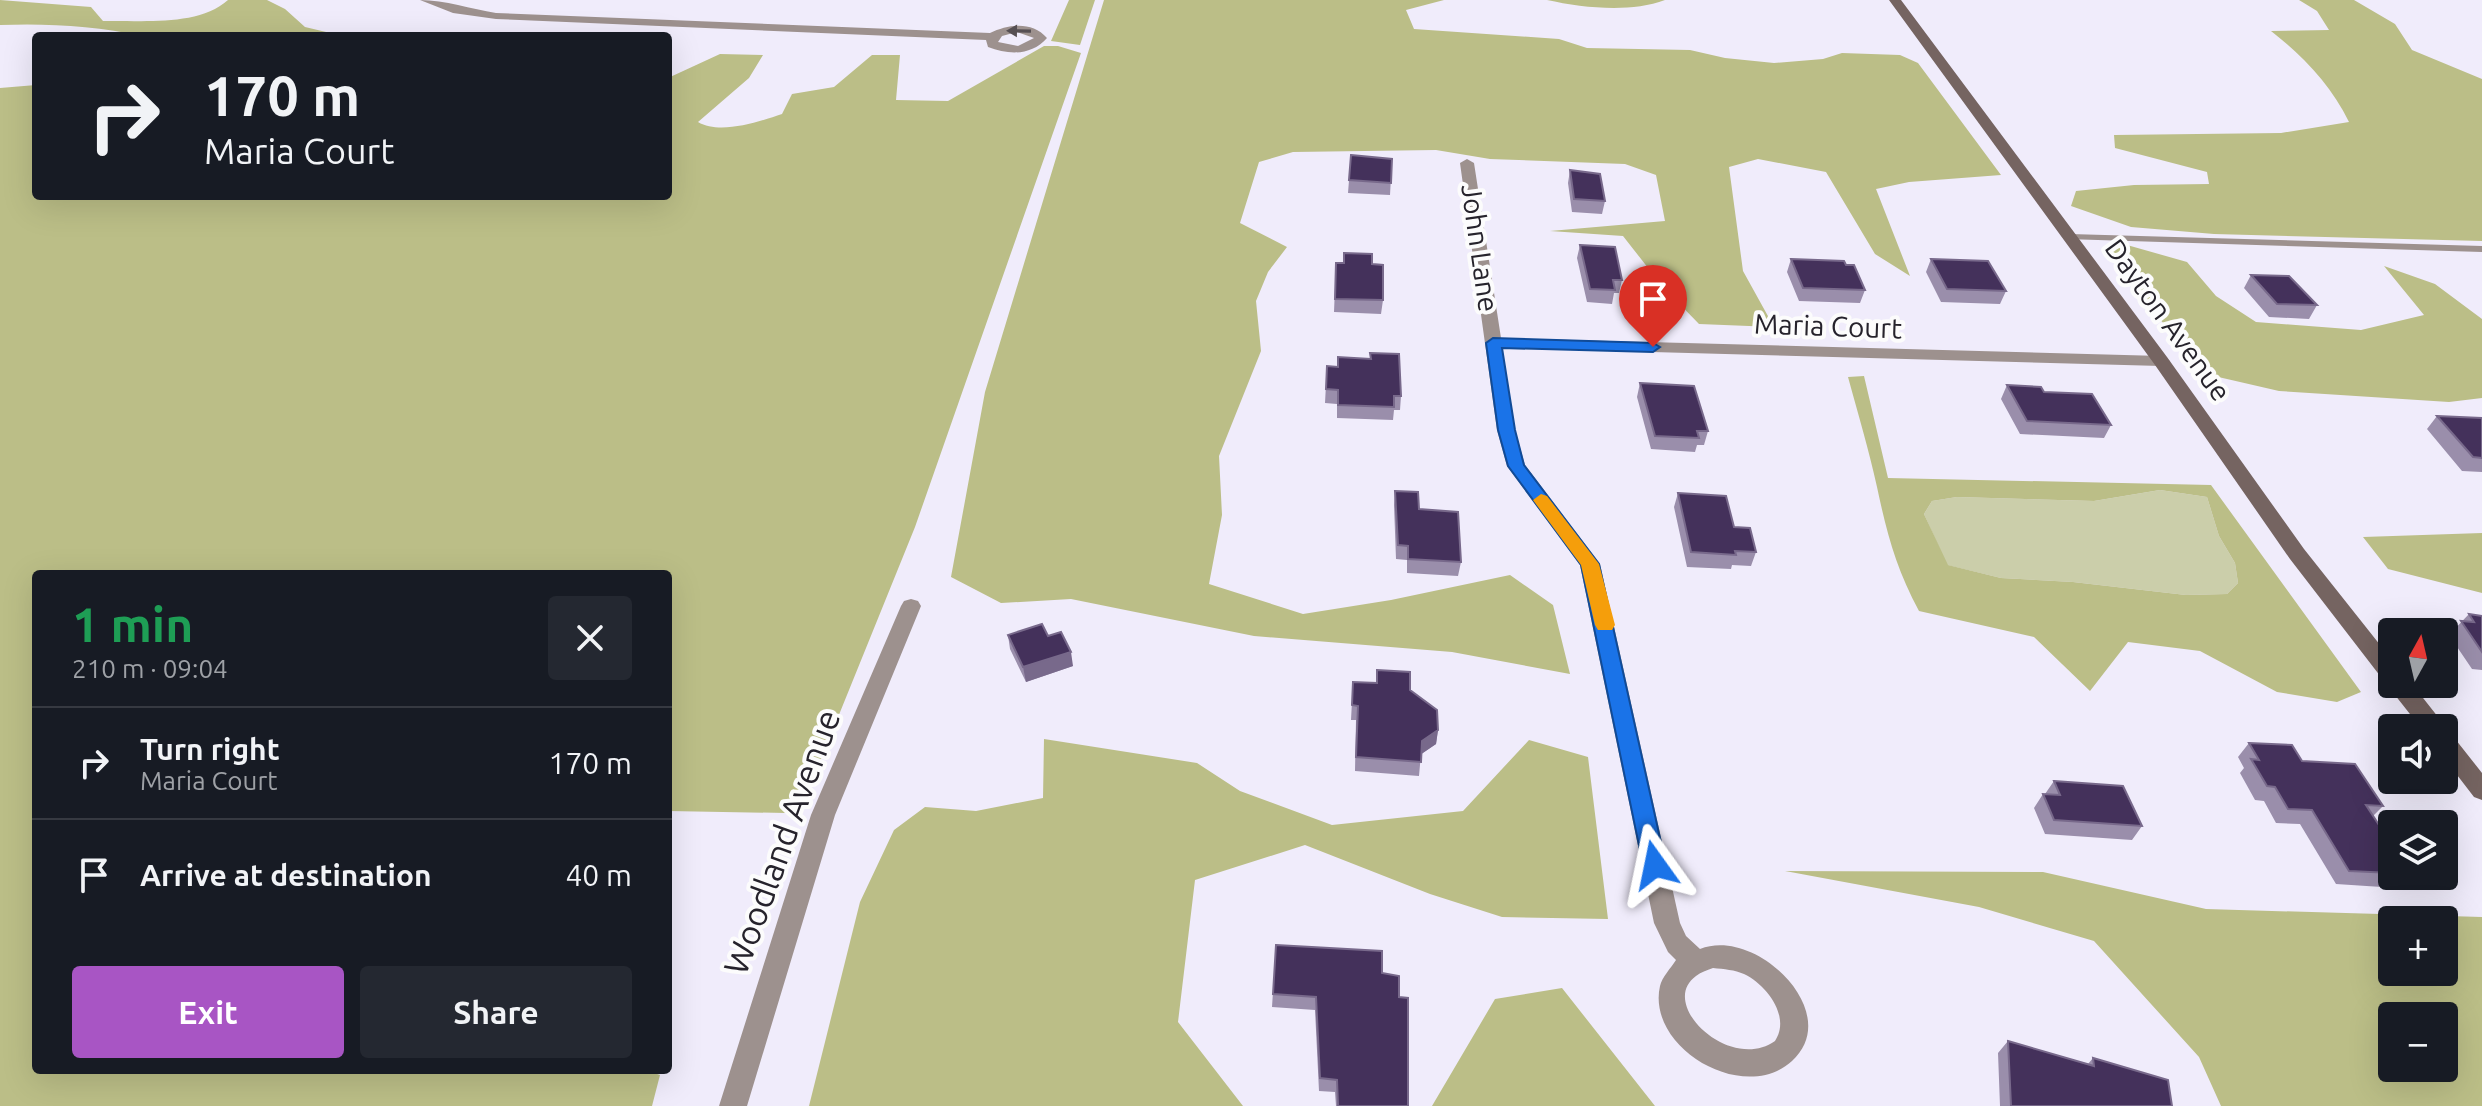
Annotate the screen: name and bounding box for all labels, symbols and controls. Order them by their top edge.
one-way arrow [1005,25,1031,37]
icon: right [72,64,176,168]
text: 170 m [204,64,360,127]
text: Maria Court [204,130,394,171]
street label: John Lane [1456,182,1505,314]
street label: Dayton Avenue [2100,233,2237,406]
pin [1619,265,1687,347]
icon: arrive [1631,277,1675,321]
street label: Maria Court [1753,307,1903,344]
button: close [548,596,632,680]
text: 1 min [72,597,193,651]
north arrow [2378,618,2458,698]
map controls [2378,618,2458,1082]
text: 210 m · 09:04 [72,654,228,683]
street label: Woodland Avenue [716,704,847,979]
button: sound [2378,714,2458,794]
text: Turn right [140,732,280,766]
icon: right [72,741,116,785]
text: 170 m [548,746,632,780]
text: Maria Court [140,766,278,795]
button: layers [2378,810,2458,890]
position arrow [1613,823,1697,907]
icon: arrive [72,853,116,897]
text: Arrive at destination [140,858,432,892]
text: 40 m [565,858,632,892]
button: + [2378,906,2458,986]
button: Exit [72,966,344,1058]
button: Share [360,966,632,1058]
button: − [2378,1002,2458,1082]

